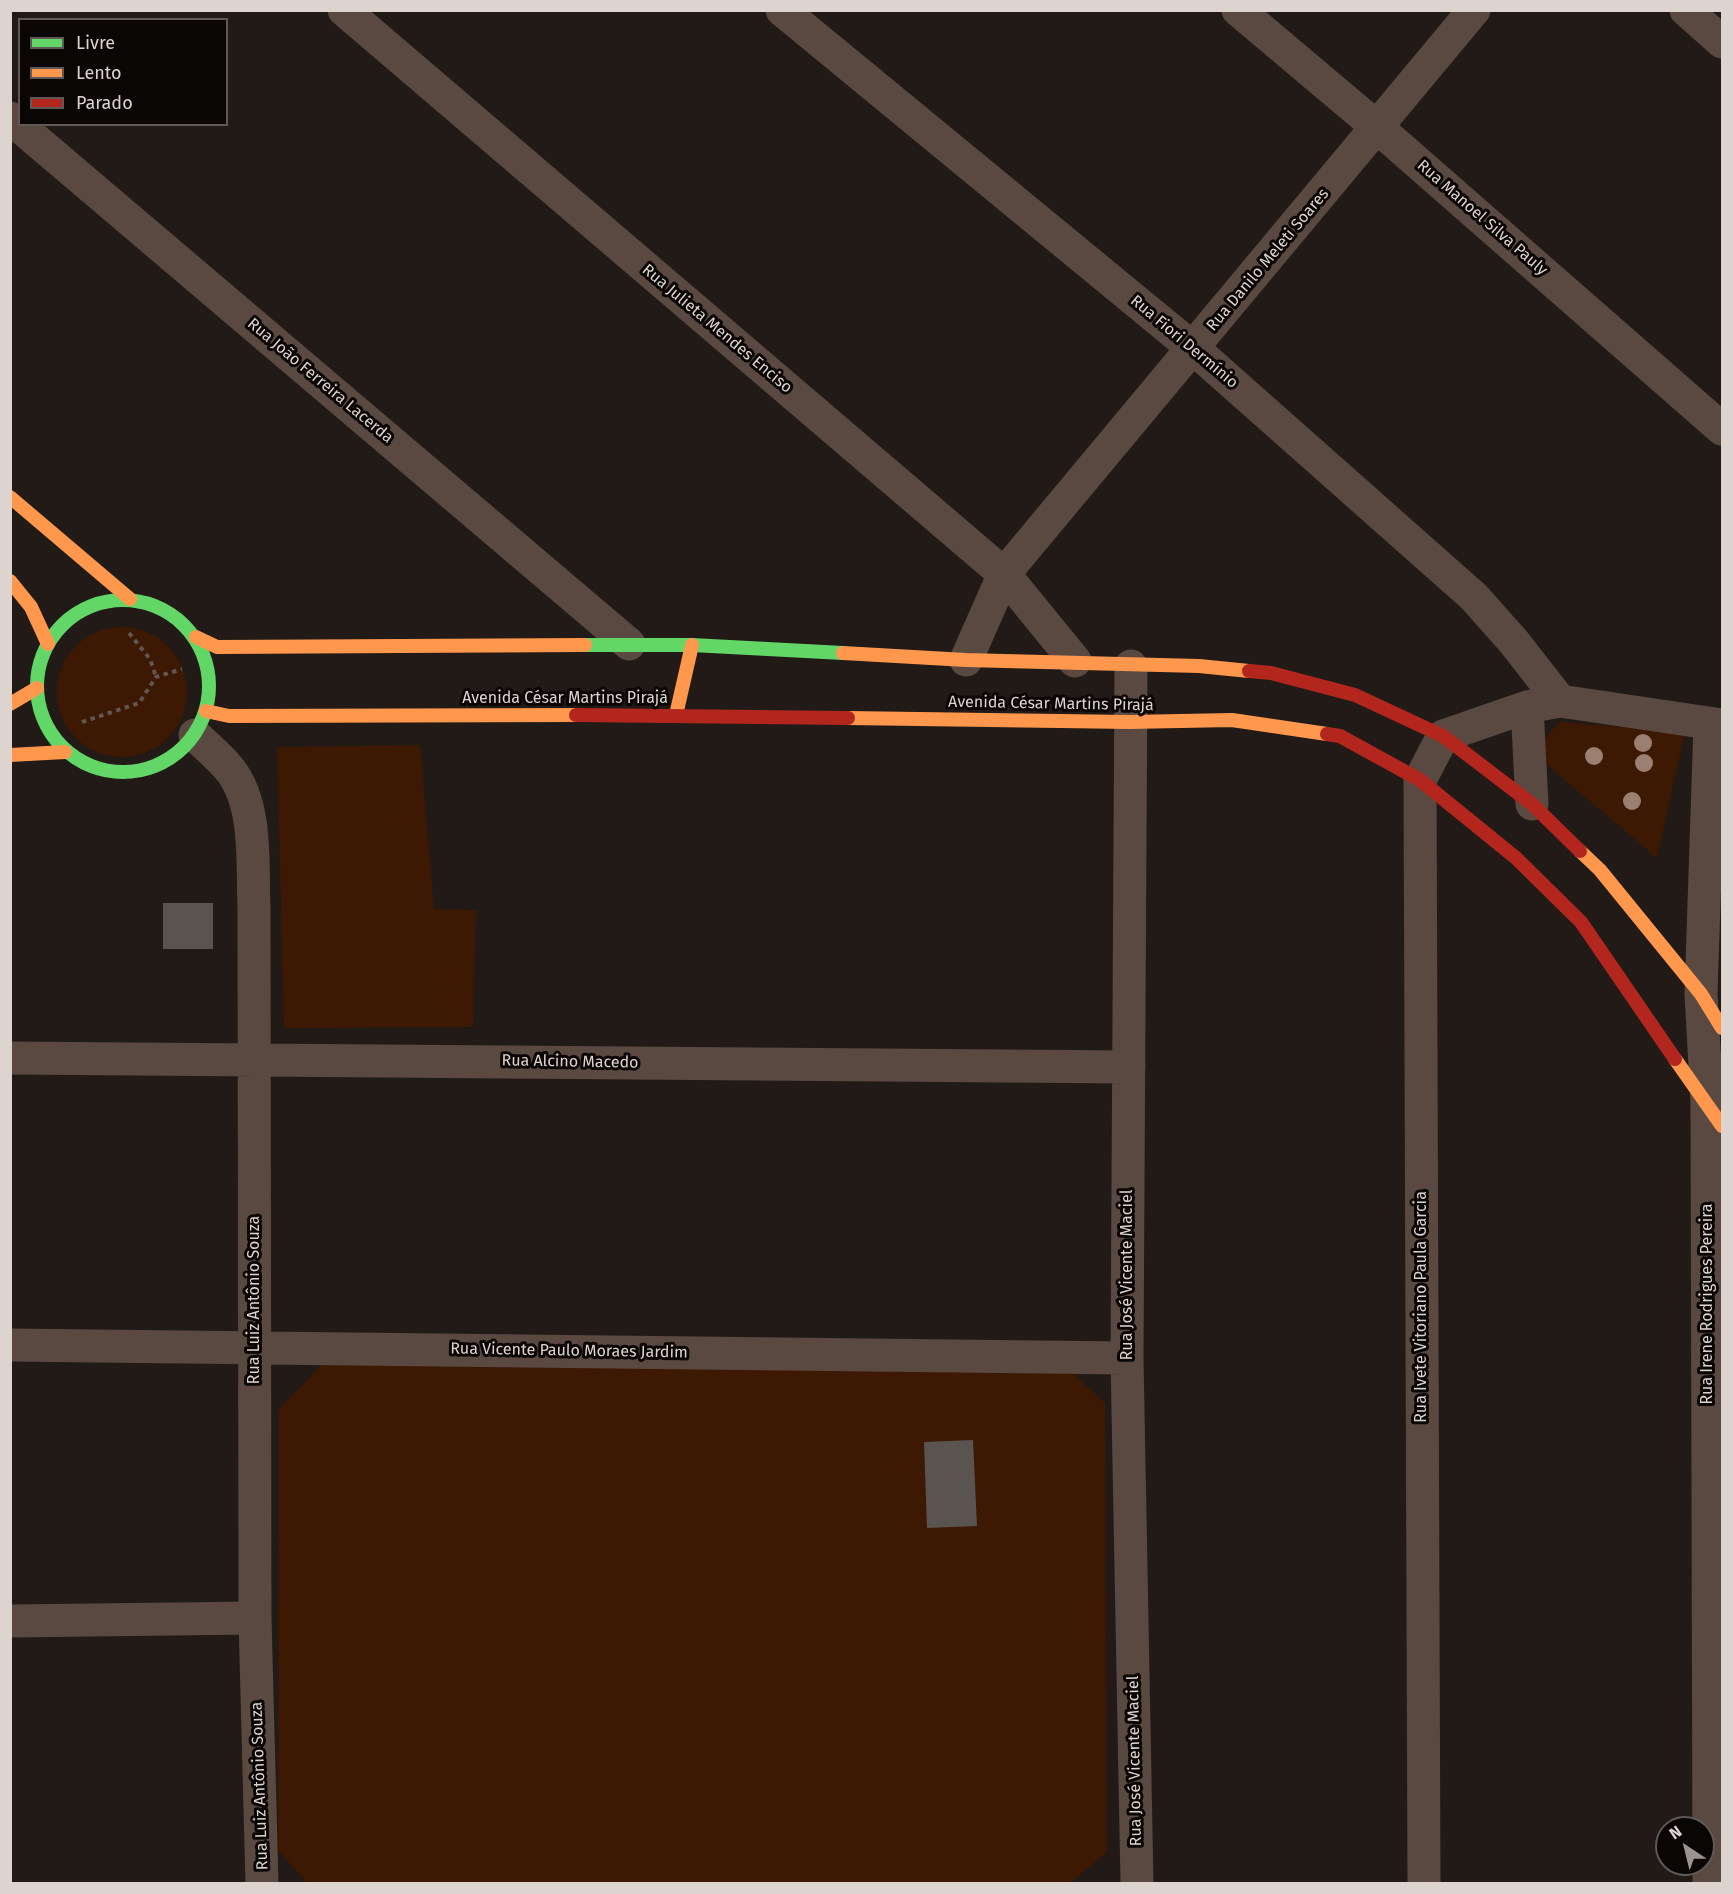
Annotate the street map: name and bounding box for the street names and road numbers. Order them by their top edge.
street label: Rua Manoel Silva Pauly [1413,156,1551,280]
street label: Rua Danilo Meleti Soares [1203,185,1333,335]
street label: Rua Julieta Mendes Enciso [638,261,796,397]
street label: Rua Fiori Dermínio [1126,291,1242,393]
street label: Rua João Ferreira Lacerda [243,314,397,448]
street label: Avenida César Martins Pirajá [462,689,668,709]
street label: Avenida César Martins Pirajá [948,693,1154,715]
street label: Rua Alcino Macedo [501,1051,639,1073]
street label: Rua José Vicente Maciel [1118,1190,1138,1360]
street label: Rua Ivete Vitoriano Paula Garcia [1412,1191,1432,1423]
street label: Rua Irene Rodrigues Pereira [1698,1203,1718,1405]
street label: Rua Luiz Antônio Souza [245,1216,265,1384]
street label: Rua Vicente Paulo Moraes Jardim [450,1339,688,1363]
street label: Rua José Vicente Maciel [1124,1676,1146,1846]
street label: Rua Luiz Antônio Souza [247,1701,273,1871]

